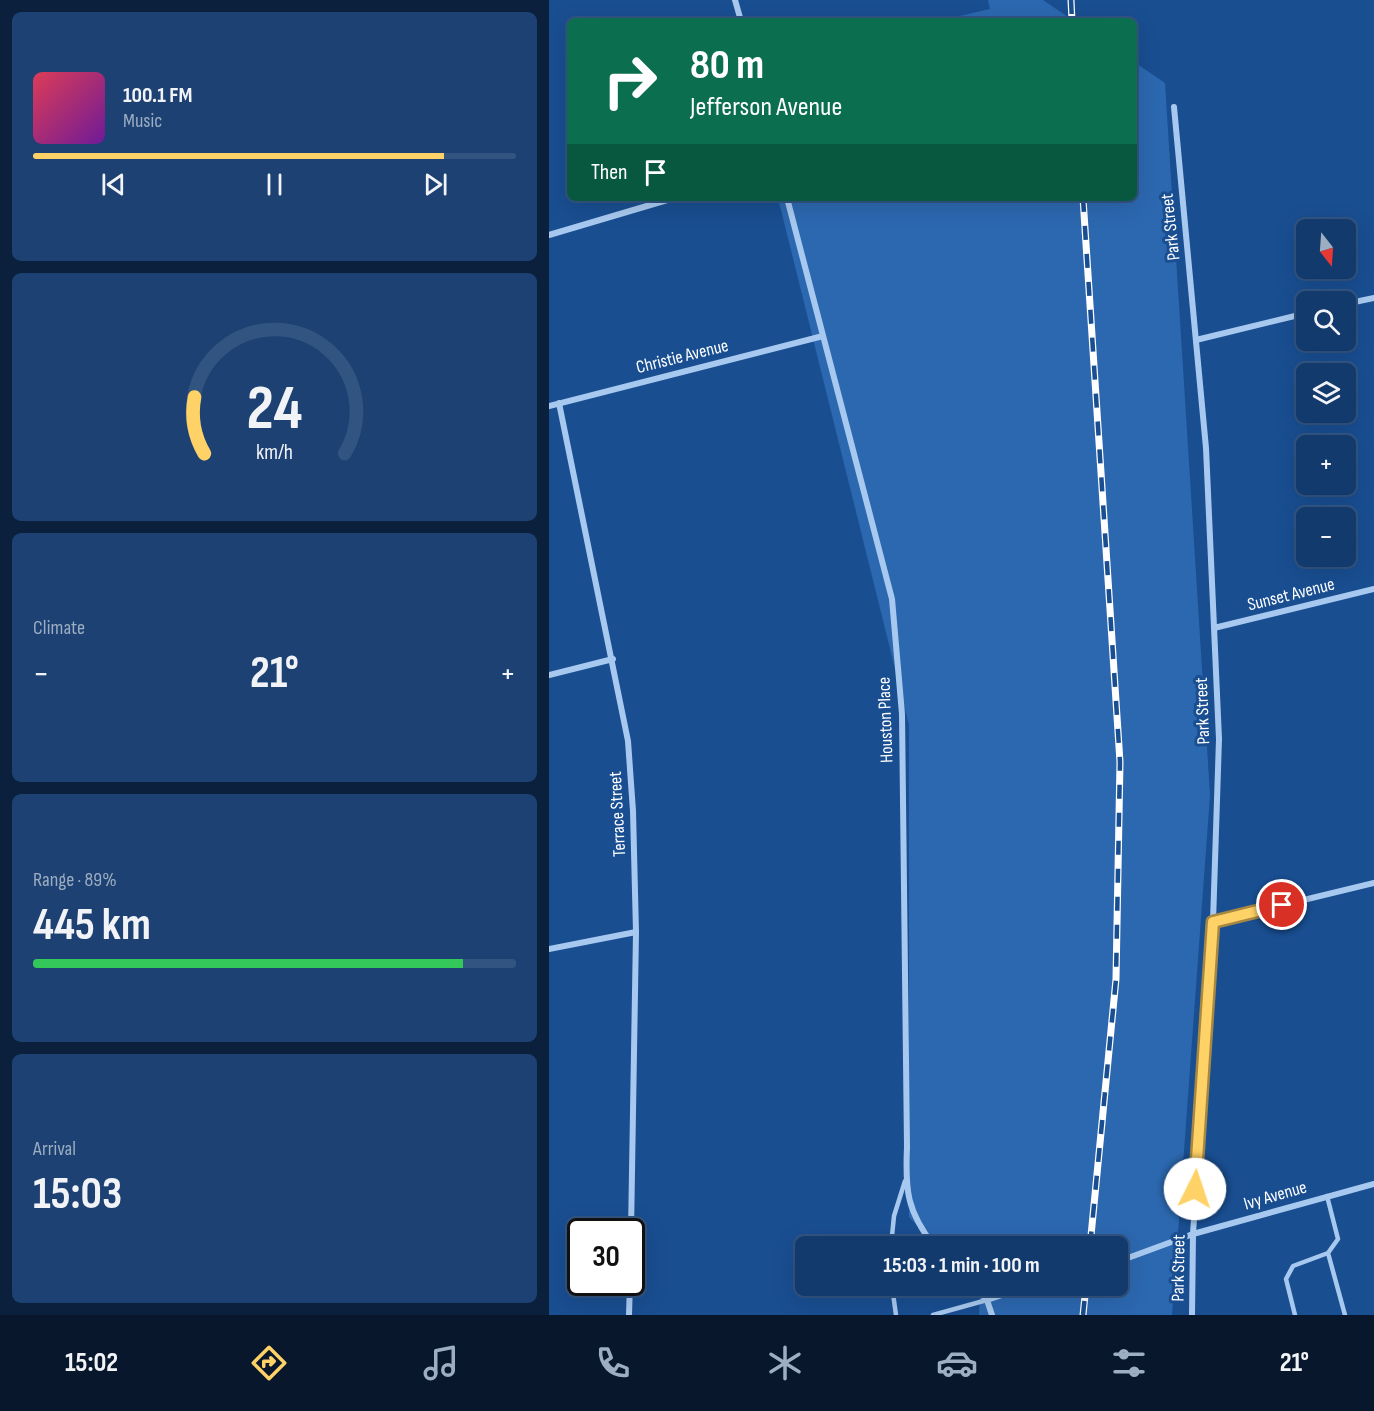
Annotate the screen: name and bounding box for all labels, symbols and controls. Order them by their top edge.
text: 80 m [690,40,764,91]
icon: right [591,42,669,120]
text: 100.1 FM [123,82,192,109]
text: Jefferson Avenue [690,91,842,123]
text: Music [123,109,162,133]
icon: arrive [639,156,672,189]
text: Then [591,159,627,186]
icon: previous [97,168,130,201]
icon: pause [258,168,291,201]
icon: next [419,168,452,201]
street label: Park Street [1156,192,1184,261]
north arrow [1296,219,1356,279]
map controls [1296,219,1356,567]
button: search [1296,291,1356,351]
street label: Christie Avenue [634,335,730,378]
button: layers [1296,363,1356,423]
text: 24 [246,372,303,447]
button: + [1296,435,1356,495]
text: km/h [256,440,293,465]
button: − [1296,507,1356,567]
street label: Sunset Avenue [1245,574,1337,615]
text: Climate [33,616,85,640]
text: 21° [250,646,299,701]
text: − [33,654,49,694]
text: + [500,654,516,694]
street label: Houston Place [874,677,897,763]
street label: Park Street [1191,677,1214,745]
street label: Terrace Street [605,770,630,857]
text: Range · 89% [33,868,117,892]
pin [1256,879,1307,930]
icon: arrive [1265,888,1298,921]
text: 445 km [33,898,151,953]
text: Arrival [33,1137,76,1161]
position arrow [1163,1157,1227,1221]
text: 15:03 [33,1167,122,1222]
street label: Ivy Avenue [1241,1177,1309,1214]
speed limit sign: 30 [567,1218,645,1296]
street label: Park Street [1167,1234,1190,1302]
text: 15:03 · 1 min · 100 m [883,1252,1040,1279]
icon: directions [248,1342,290,1384]
icon: music [420,1342,462,1384]
icon: phone [592,1342,634,1384]
icon: climate [764,1342,806,1384]
icon: car [936,1342,978,1384]
icon: filters [1108,1342,1150,1384]
text: 15:02 [65,1347,118,1379]
text: 21° [1280,1347,1309,1379]

